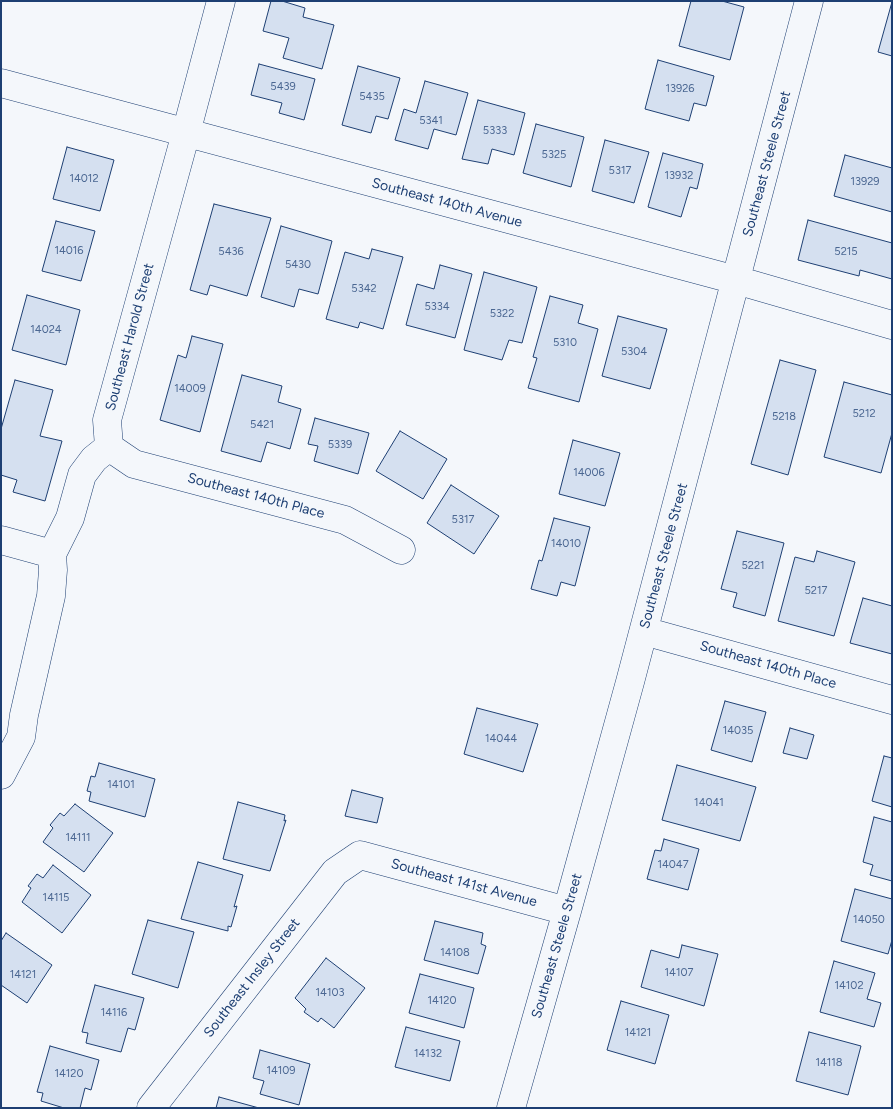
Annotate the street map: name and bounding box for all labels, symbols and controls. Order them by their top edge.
house number: 5439 [270,80,296,94]
house number: 13926 [665,82,695,96]
street label: Southeast Steele Street [739,89,795,239]
house number: 5435 [359,90,385,104]
house number: 5341 [419,114,443,128]
house number: 5333 [483,124,507,138]
house number: 5325 [542,148,566,162]
house number: 5317 [609,164,631,178]
house number: 13932 [665,169,693,183]
house number: 14012 [69,172,99,186]
street label: Southeast 140th Avenue [370,175,524,231]
house number: 13929 [850,175,880,189]
house number: 14016 [54,244,84,258]
house number: 5436 [218,245,244,259]
house number: 5215 [834,245,858,259]
house number: 5430 [285,258,311,272]
street label: Southeast Harold Street [102,261,158,413]
house number: 5342 [351,282,377,296]
house number: 5334 [424,300,450,314]
house number: 5322 [490,307,514,321]
house number: 14024 [30,323,62,337]
house number: 5310 [553,336,577,350]
house number: 5304 [621,345,647,359]
house number: 14009 [174,382,206,396]
house number: 5212 [852,407,876,421]
house number: 5218 [772,410,796,424]
house number: 5421 [250,418,274,432]
house number: 5339 [328,438,352,452]
house number: 14006 [573,466,605,480]
street label: Southeast 140th Place [186,470,326,522]
street label: Southeast Steele Street [636,481,692,631]
house number: 5317 [452,513,474,527]
house number: 14010 [551,537,581,551]
house number: 5221 [741,559,765,573]
house number: 5217 [805,584,827,598]
street label: Southeast 140th Place [698,637,838,693]
house number: 14035 [723,724,753,738]
house number: 14044 [485,732,517,746]
house number: 14101 [107,778,135,792]
house number: 14041 [694,796,724,810]
house number: 14111 [65,831,91,845]
street label: Southeast 141st Avenue [389,855,539,911]
house number: 14047 [657,858,689,872]
street label: Southeast Steele Street [528,871,586,1021]
house number: 14115 [43,891,69,905]
house number: 14050 [853,913,885,927]
street label: Southeast Insley Street [200,915,304,1041]
house number: 14108 [440,946,470,960]
house number: 14107 [665,966,693,980]
house number: 14121 [10,968,36,982]
house number: 14102 [834,979,864,993]
house number: 14103 [316,986,344,1000]
house number: 14120 [427,994,457,1008]
house number: 14116 [101,1006,127,1020]
house number: 14121 [625,1026,651,1040]
house number: 14132 [414,1047,442,1061]
house number: 14118 [815,1056,843,1070]
house number: 14109 [266,1064,296,1078]
house number: 14120 [54,1067,84,1081]

